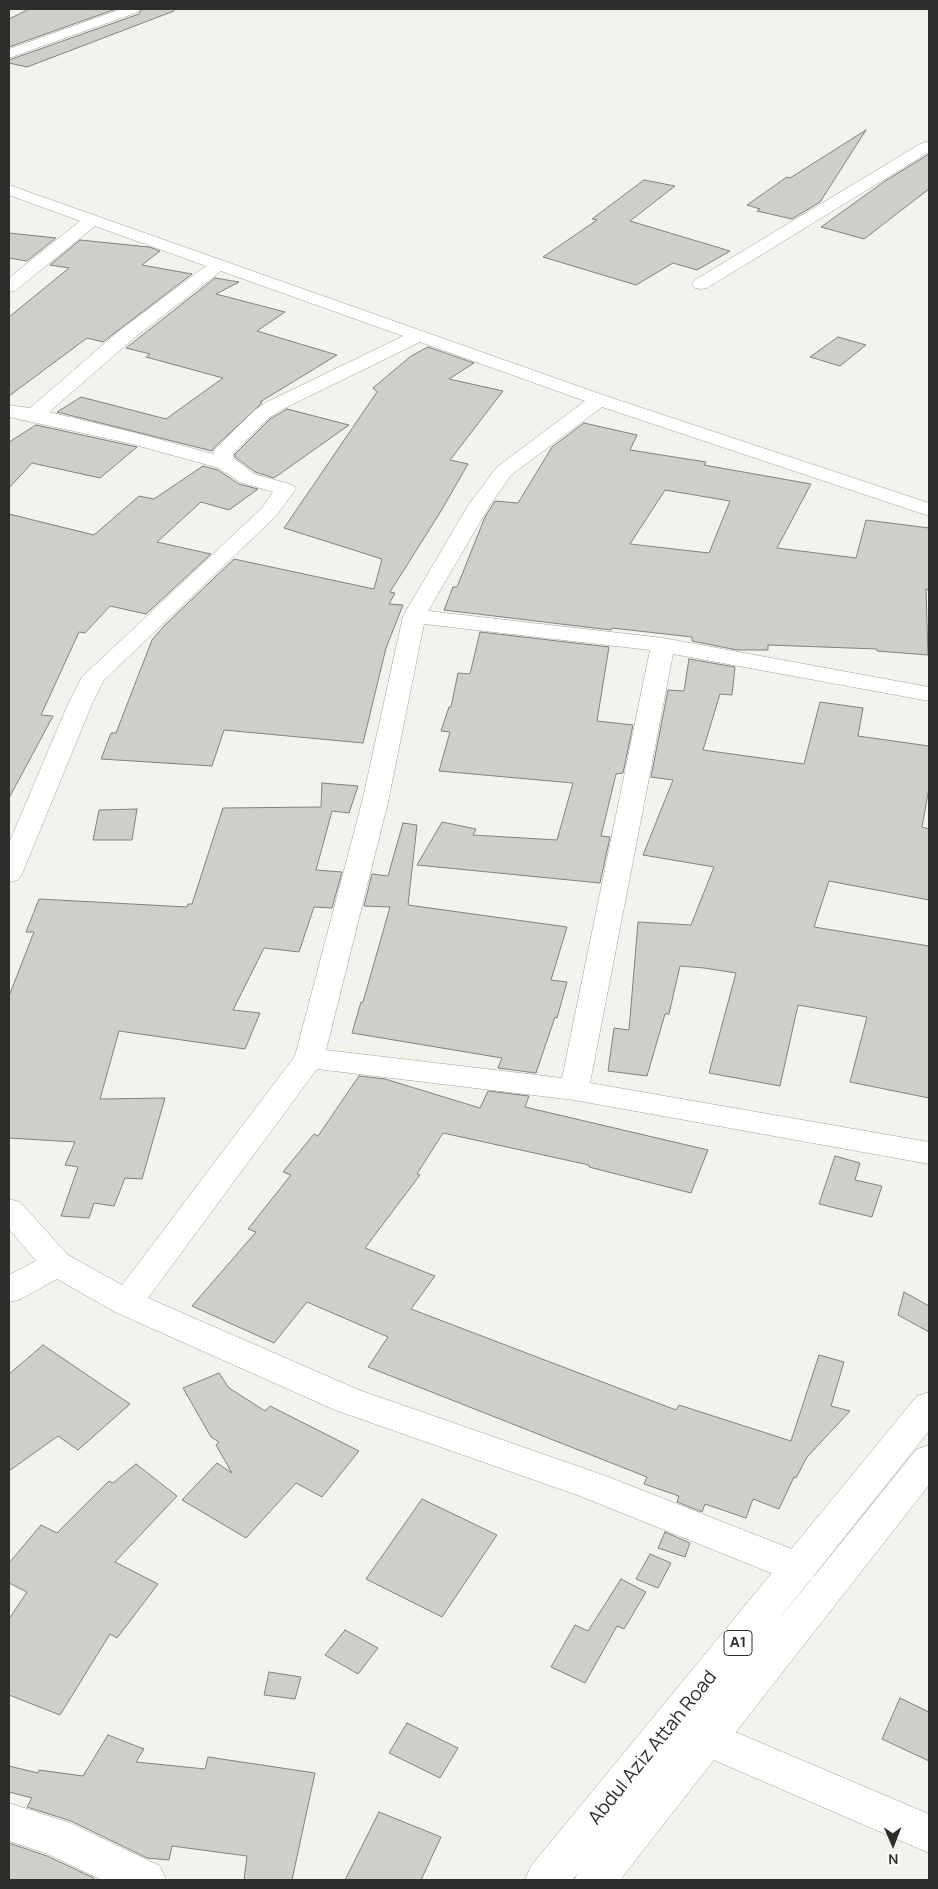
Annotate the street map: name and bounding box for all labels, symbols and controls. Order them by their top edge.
road number: A1 [724,1630,752,1656]
street label: Abdul Aziz Attah Road [584,1667,722,1829]
north arrow [868,1819,918,1869]
text: N [888,1850,898,1869]

